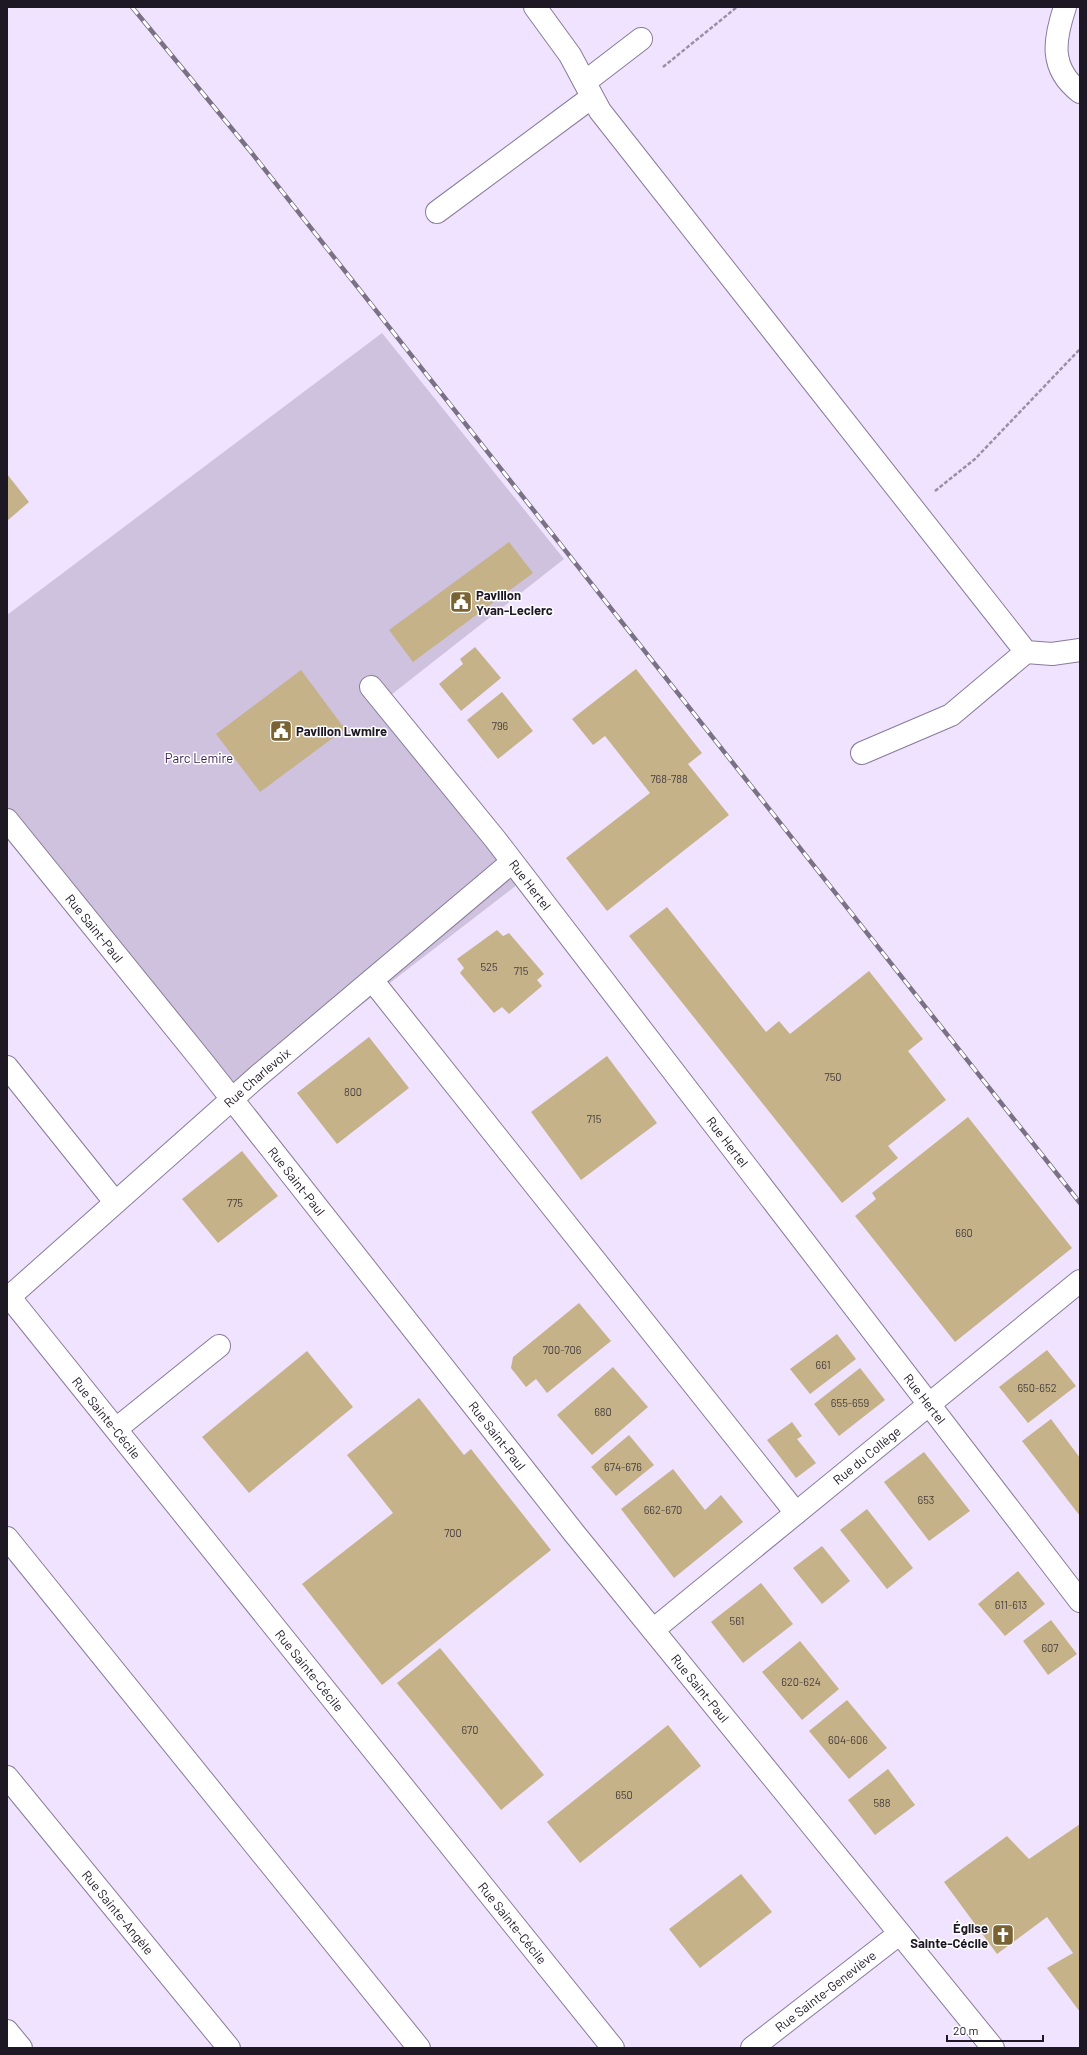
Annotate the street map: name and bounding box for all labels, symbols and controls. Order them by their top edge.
place label: Pavillon Yvan-Leclerc [476,587,553,618]
public building icon: Pavillon Yvan-Leclerc [448,589,474,615]
public building icon: Pavillon Lwmire [268,718,294,744]
house number: 796 [492,719,509,732]
place label: Pavillon Lwmire [296,723,387,739]
park label: Parc Lemire [165,750,233,766]
house number: 768-788 [650,772,688,785]
street label: Rue Hertel [506,856,555,913]
street label: Rue Saint-Paul [62,891,127,965]
house number: 525 [480,960,498,973]
house number: 715 [514,964,529,977]
street label: Rue Charlevoix [220,1044,294,1111]
house number: 750 [824,1070,842,1083]
house number: 800 [344,1085,362,1098]
house number: 715 [587,1112,602,1125]
street label: Rue Hertel [703,1113,752,1170]
street label: Rue Saint-Paul [265,1144,329,1219]
house number: 775 [227,1196,243,1209]
house number: 660 [955,1226,973,1239]
house number: 700-706 [543,1343,582,1356]
house number: 661 [816,1358,830,1371]
street label: Rue Hertel [900,1370,949,1427]
street label: Rue Sainte-Cécile [69,1374,144,1462]
house number: 650-652 [1017,1381,1057,1394]
house number: 655-659 [831,1396,869,1409]
street label: Rue Saint-Paul [465,1398,529,1473]
house number: 680 [594,1405,612,1418]
street label: Rue du Collège [830,1423,904,1488]
house number: 674-676 [604,1460,642,1473]
house number: 653 [918,1493,934,1506]
house number: 662-670 [644,1503,682,1516]
house number: 700 [444,1526,462,1539]
house number: 611-613 [995,1598,1027,1611]
house number: 561 [730,1614,744,1627]
street label: Rue Sainte-Cécile [272,1626,347,1715]
house number: 607 [1041,1641,1059,1654]
street label: Rue Saint-Paul [668,1651,733,1725]
house number: 620-624 [781,1675,821,1688]
house number: 670 [461,1723,479,1736]
house number: 604-606 [828,1733,868,1746]
house number: 650 [615,1788,633,1801]
house number: 588 [873,1796,891,1809]
street label: Rue Sainte-Angèle [79,1867,157,1958]
street label: Rue Sainte-Cécile [475,1879,550,1967]
place label: Église Sainte-Cécile [910,1920,988,1951]
church icon: Église Sainte-Cécile [990,1922,1016,1948]
street label: Rue Sainte-Geneviève [772,1947,879,2035]
scale bar [947,2017,1043,2043]
text: 20 m [953,2023,979,2037]

